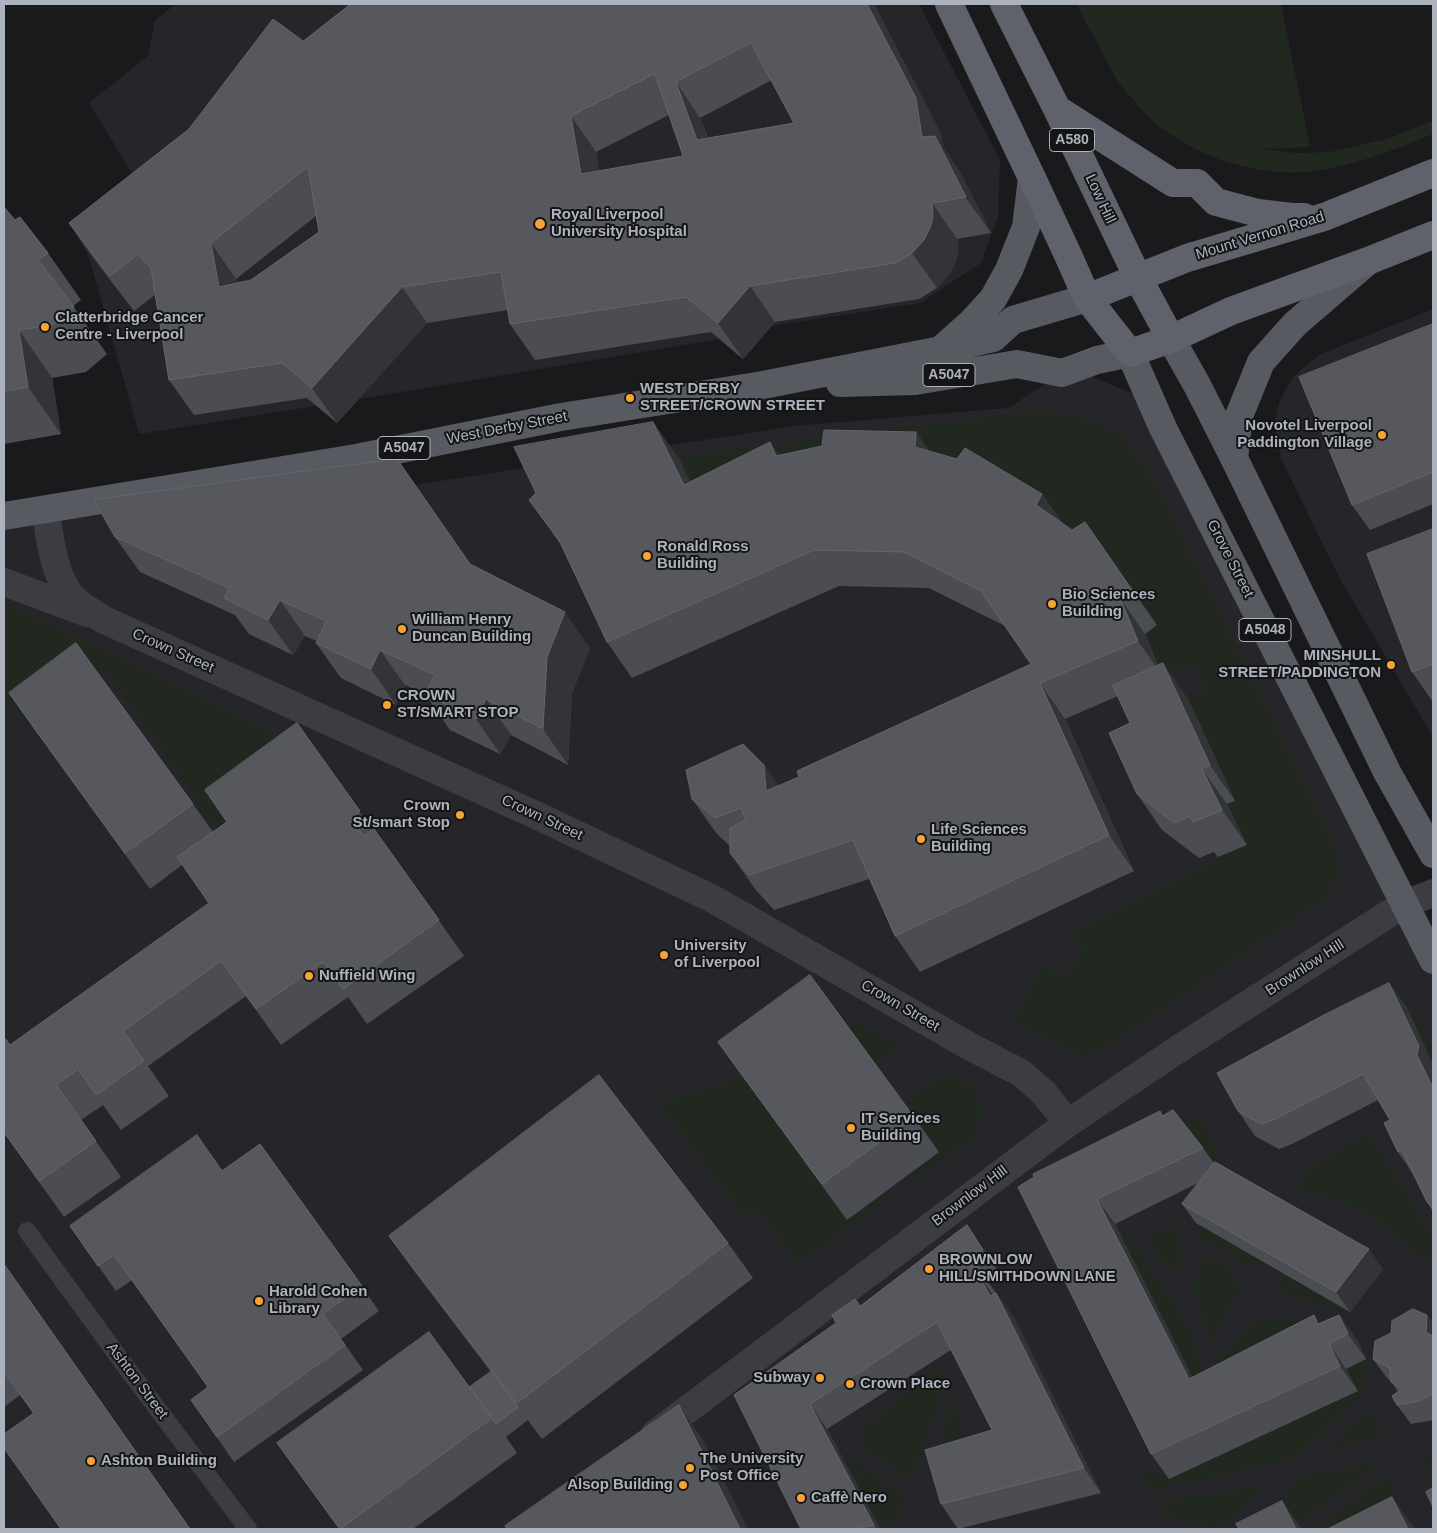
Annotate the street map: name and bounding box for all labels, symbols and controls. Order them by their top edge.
road number: A580 [1050,128,1094,152]
street label: Low Hill [1081,171,1119,227]
place label: Royal Liverpool University Hospital [551,206,687,241]
street label: Mount Vernon Road [1194,208,1326,264]
marker: Royal Liverpool University Hospital [533,217,547,231]
place label: Clatterbridge Cancer Centre - Liverpool [55,309,203,344]
marker: Clatterbridge Cancer Centre - Liverpool [39,321,51,333]
road number: A5047 [923,364,975,386]
place label: WEST DERBY STREET/CROWN STREET [640,380,825,415]
marker: WEST DERBY STREET/CROWN STREET [624,392,636,404]
street label: West Derby Street [445,408,569,448]
place label: Novotel Liverpool Paddington Village [1237,417,1372,452]
marker: Novotel Liverpool Paddington Village [1376,429,1388,441]
road number: A5047 [378,436,430,459]
street label: Grove Street [1203,517,1257,601]
place label: Ronald Ross Building [657,538,749,573]
marker: Ronald Ross Building [641,550,653,562]
place label: Bio Sciences Building [1062,586,1155,621]
marker: Bio Sciences Building [1046,598,1058,610]
place label: William Henry Duncan Building [412,611,531,646]
road number: A5048 [1239,618,1291,642]
marker: William Henry Duncan Building [396,623,408,635]
street label: Crown Street [129,625,217,677]
place label: MINSHULL STREET/PADDINGTON [1218,647,1381,682]
marker: MINSHULL STREET/PADDINGTON [1385,659,1397,671]
place label: CROWN ST/SMART STOP [397,687,518,722]
marker: CROWN ST/SMART STOP [381,699,393,711]
street label: Crown Street [499,791,585,845]
place label: Crown St/smart Stop [352,797,450,832]
marker: Crown St/smart Stop [454,809,466,821]
place label: Life Sciences Building [931,821,1027,856]
marker: Life Sciences Building [915,833,927,845]
street label: Brownlow Hill [1262,936,1348,1000]
place label: University of Liverpool [674,937,760,972]
marker: University of Liverpool [658,949,670,961]
place label: Nuffield Wing [319,967,416,985]
marker: Nuffield Wing [303,970,315,982]
street label: Crown Street [858,976,942,1036]
place label: IT Services Building [861,1110,940,1145]
marker: IT Services Building [845,1122,857,1134]
street label: Brownlow Hill [929,1162,1011,1230]
place label: BROWNLOW HILL/SMITHDOWN LANE [939,1251,1116,1286]
marker: BROWNLOW HILL/SMITHDOWN LANE [923,1263,935,1275]
place label: Harold Cohen Library [269,1283,367,1318]
marker: Harold Cohen Library [253,1295,265,1307]
street label: Ashton Street [102,1339,172,1423]
place label: Subway [753,1369,810,1387]
marker: Subway [814,1372,826,1384]
place label: Crown Place [860,1375,950,1393]
marker: Crown Place [844,1378,856,1390]
place label: The University Post Office [700,1450,803,1485]
place label: Ashton Building [101,1452,217,1470]
marker: Ashton Building [85,1455,97,1467]
marker: The University Post Office [684,1462,696,1474]
place label: Alsop Building [567,1476,673,1494]
marker: Alsop Building [677,1479,689,1491]
place label: Caffè Nero [811,1489,887,1507]
marker: Caffè Nero [795,1492,807,1504]

